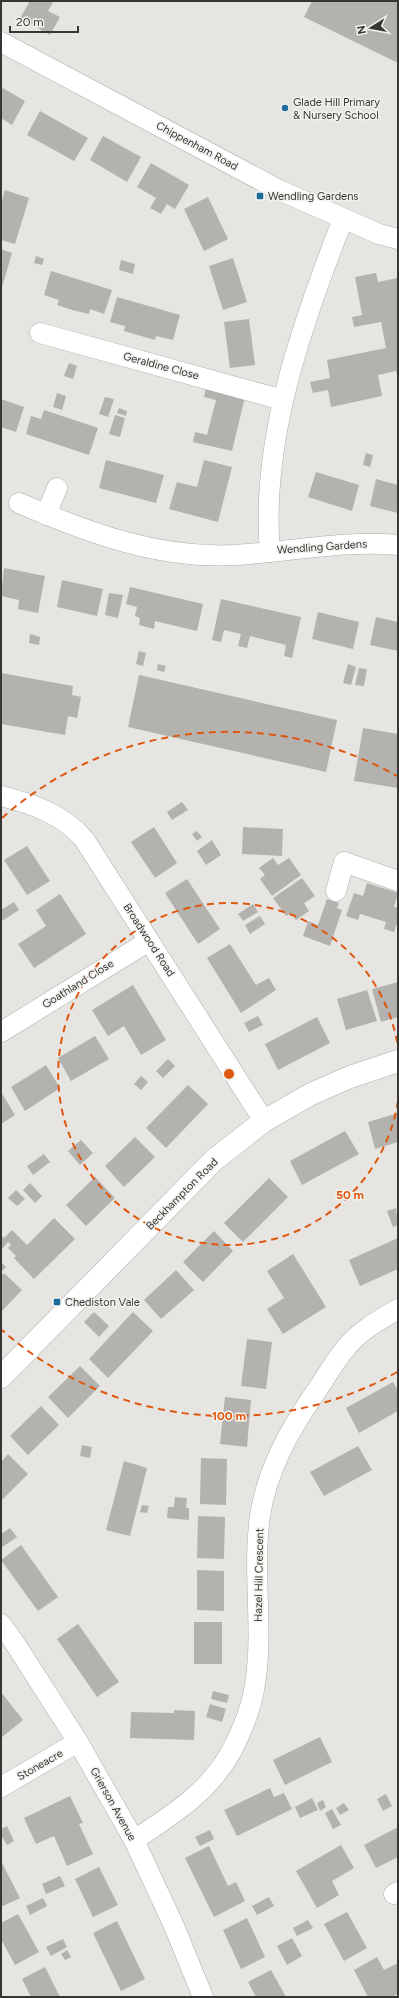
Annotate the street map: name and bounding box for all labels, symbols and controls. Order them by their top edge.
scale bar [10,8,78,34]
north arrow [351,8,391,48]
text: 20 m [16,15,44,29]
text: N [354,24,369,35]
place label: Glade Hill Primary & Nursery School [293,96,380,122]
marker: Glade Hill Primary & Nursery School [280,103,290,113]
street label: Chippenham Road [154,119,240,173]
place label: Wendling Gardens [268,190,358,203]
marker: Wendling Gardens [255,191,265,201]
street label: Geraldine Close [122,350,200,382]
street label: Wendling Gardens [276,537,368,557]
street label: Broadwood Road [121,901,177,979]
street label: Goathland Close [40,957,116,1011]
centre of rings [222,1067,236,1081]
street label: Beckhampton Road [143,1155,221,1233]
text: 50 m [336,1188,364,1202]
place label: Chediston Vale [65,1296,140,1309]
marker: Chediston Vale [52,1297,62,1307]
text: 100 m [212,1409,246,1423]
street label: Hazel Hill Crescent [252,1528,266,1622]
street label: Stoneacre [15,1747,65,1783]
street label: Grierson Avenue [87,1765,139,1843]

